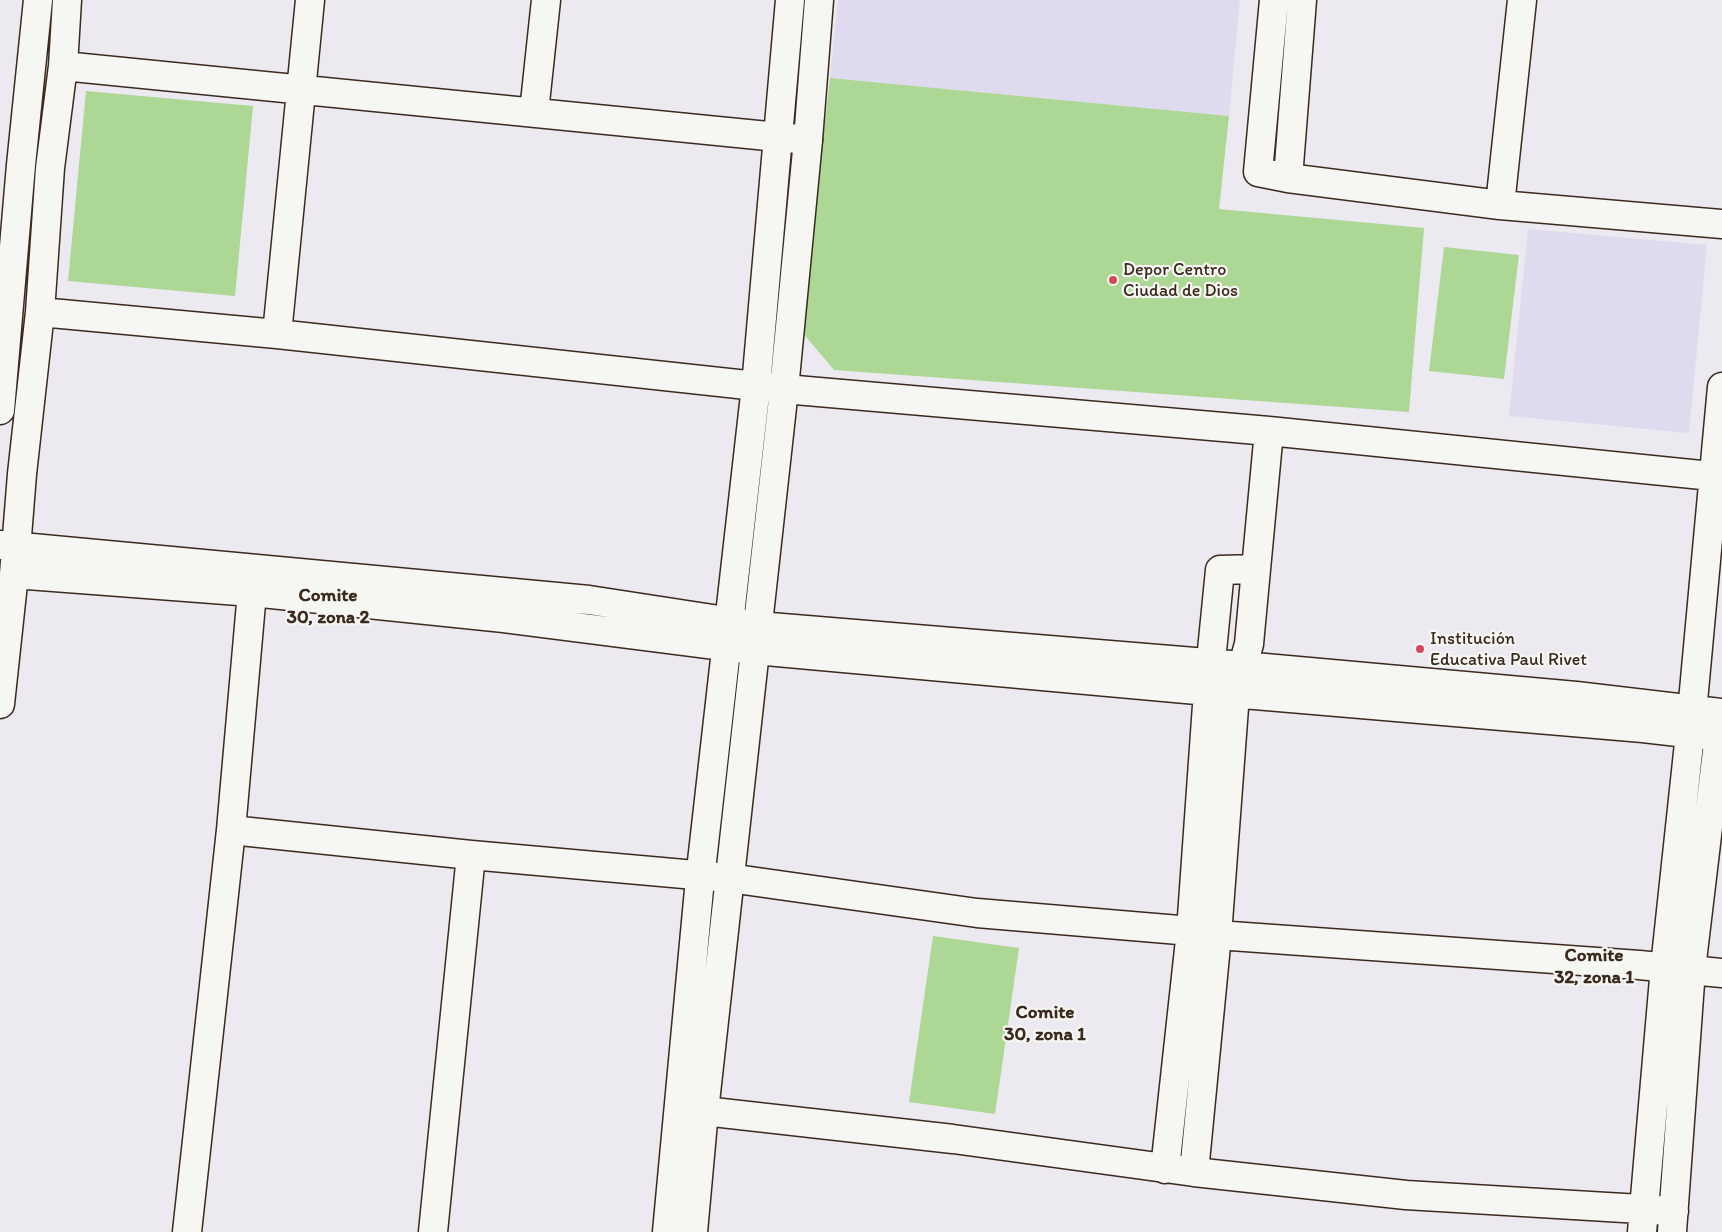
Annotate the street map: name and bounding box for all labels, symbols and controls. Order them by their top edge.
place label: Depor Centro Ciudad de Dios [1123,259,1238,302]
marker: Depor Centro Ciudad de Dios [1107,274,1119,286]
district label: Comite 30, zona 2 [287,585,369,629]
place label: Institución Educativa Paul Rivet [1430,628,1587,670]
marker: Institución Educativa Paul Rivet [1414,643,1426,655]
district label: Comite 32, zona 1 [1554,945,1634,989]
district label: Comite 30, zona 1 [1004,1002,1086,1046]

